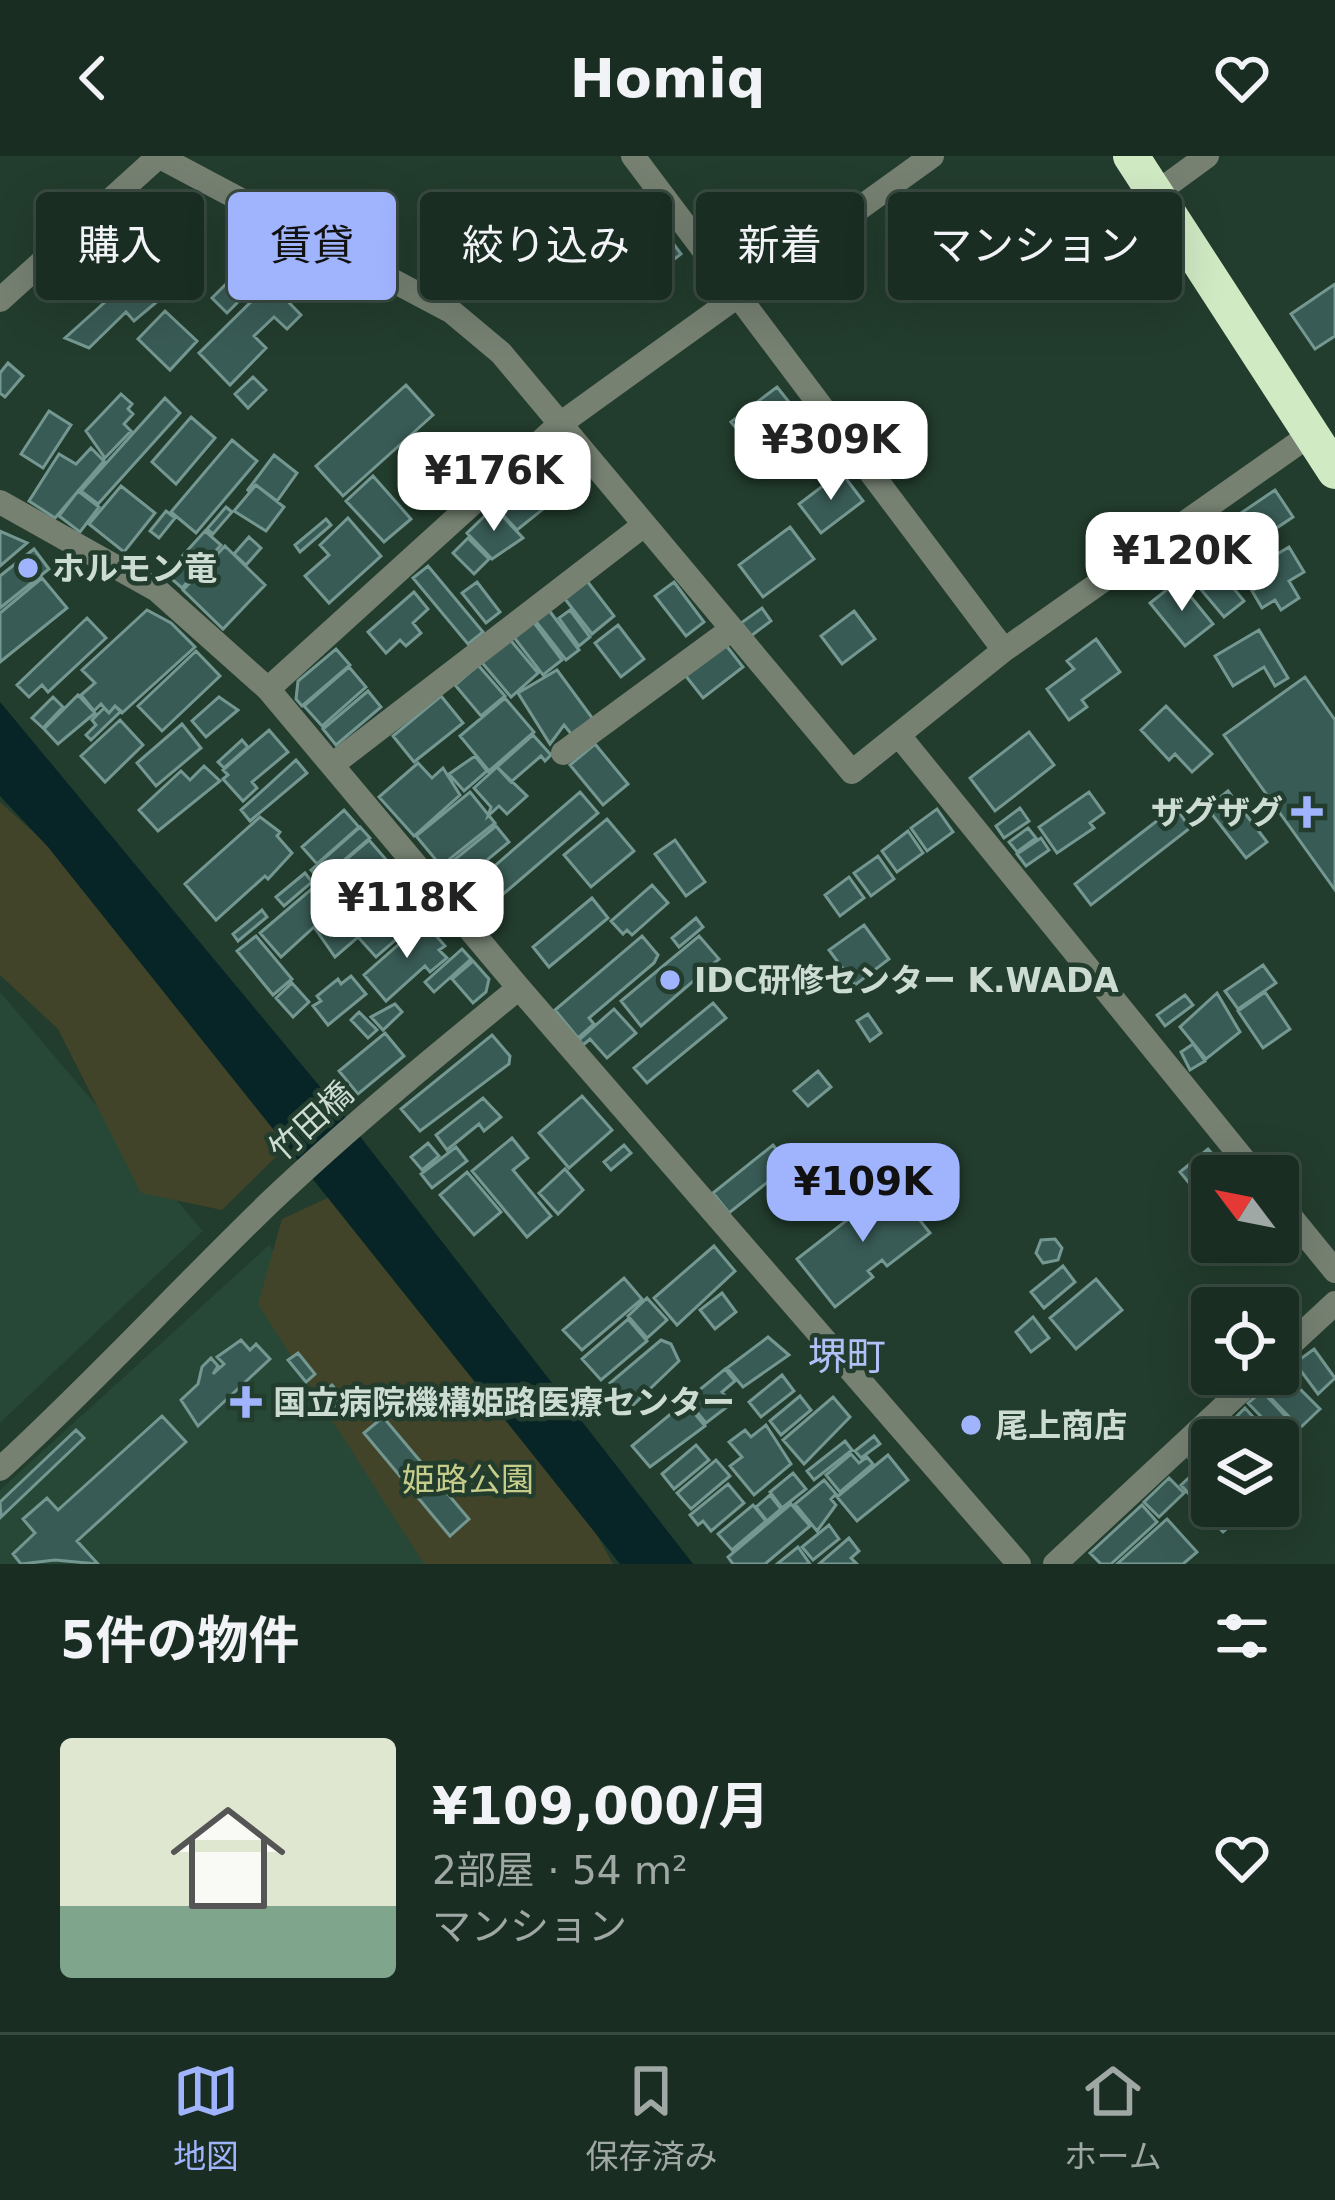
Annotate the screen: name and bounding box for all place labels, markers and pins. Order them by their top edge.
pin: ¥309K [747,401,915,503]
pin: ¥176K [410,432,578,534]
pin: ¥120K [1098,512,1266,614]
place label: ホルモン竜 [52,549,217,588]
marker: ホルモン竜 [15,555,41,581]
place label: ザグザグ [1151,793,1283,832]
marker: ザグザグ [1294,799,1320,825]
pin: ¥118K [323,859,491,961]
place label: IDC研修センター K.WADA [694,961,1119,1000]
marker: IDC研修センター K.WADA [657,967,683,993]
pin: ¥109K [779,1143,947,1245]
place label: 国立病院機構姫路医療センター [273,1383,735,1422]
marker: 国立病院機構姫路医療センター [230,1386,262,1418]
place label: 尾上商店 [995,1406,1127,1445]
marker: 尾上商店 [958,1412,984,1438]

